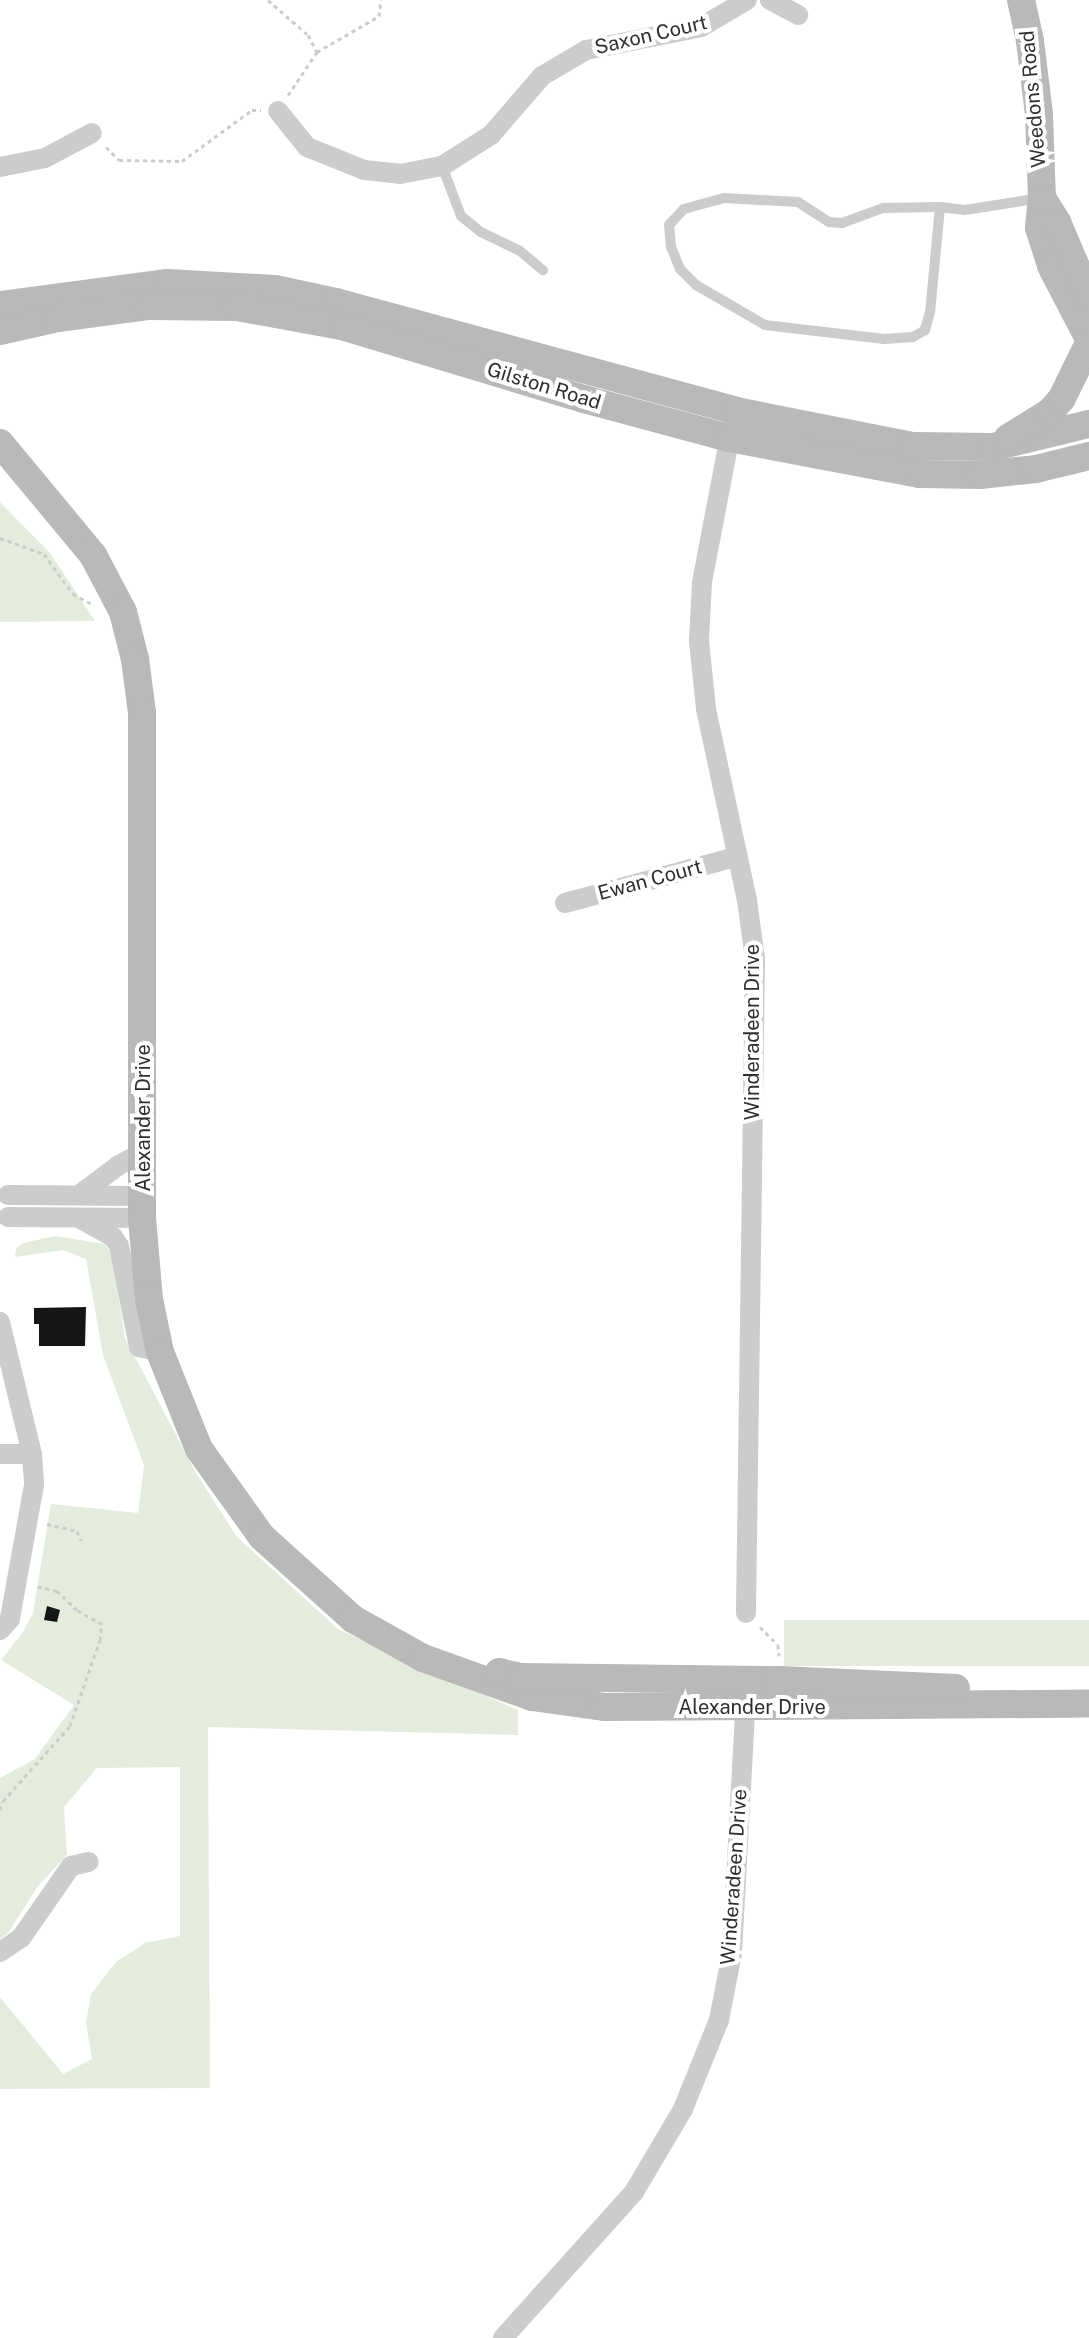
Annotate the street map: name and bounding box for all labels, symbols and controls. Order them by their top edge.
street label: Saxon Court [592,10,710,60]
street label: Weedons Road [1015,29,1051,169]
street label: Gilston Road [484,357,604,415]
street label: Ewan Court [595,855,705,905]
street label: Winderadeen Drive [740,944,764,1120]
street label: Alexander Drive [131,1044,155,1192]
street label: Alexander Drive [678,1695,826,1719]
street label: Winderadeen Drive [716,1788,752,1966]

